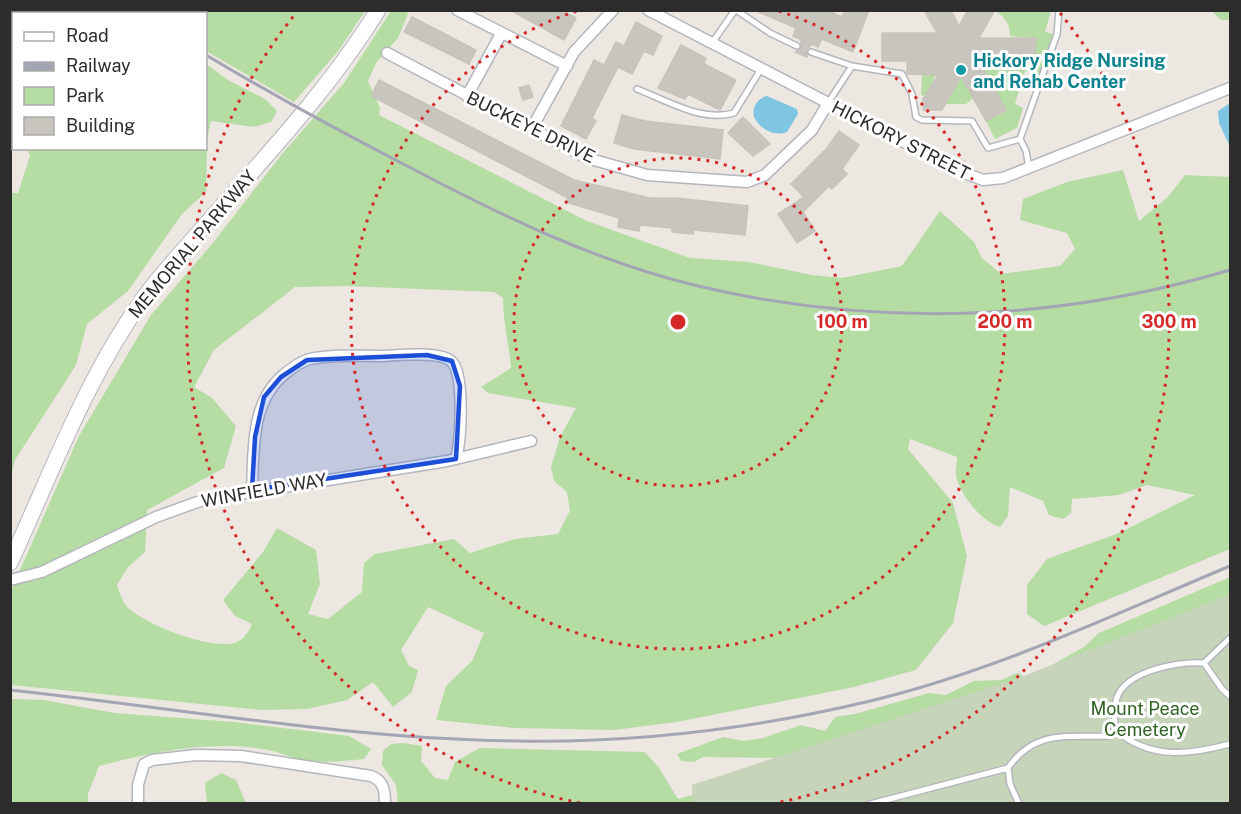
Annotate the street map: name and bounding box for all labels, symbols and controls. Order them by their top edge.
legend [12,12,207,150]
text: Road [66,25,109,46]
place label: Hickory Ridge Nursing and Rehab Center [973,50,1166,92]
text: Railway [66,55,131,76]
marker: Hickory Ridge Nursing and Rehab Center [954,63,968,77]
text: Park [66,85,104,106]
street label: BUCKEYE DRIVE [463,87,599,167]
street label: HICKORY STREET [829,96,974,184]
text: Building [66,115,135,136]
street label: MEMORIAL PARKWAY [124,166,260,322]
text: 100 m [816,311,868,332]
text: 200 m [978,311,1032,332]
text: 300 m [1141,311,1197,332]
centre of rings [668,312,688,332]
street label: WINFIELD WAY [200,469,329,511]
park label: Mount Peace Cemetery [1090,698,1200,740]

